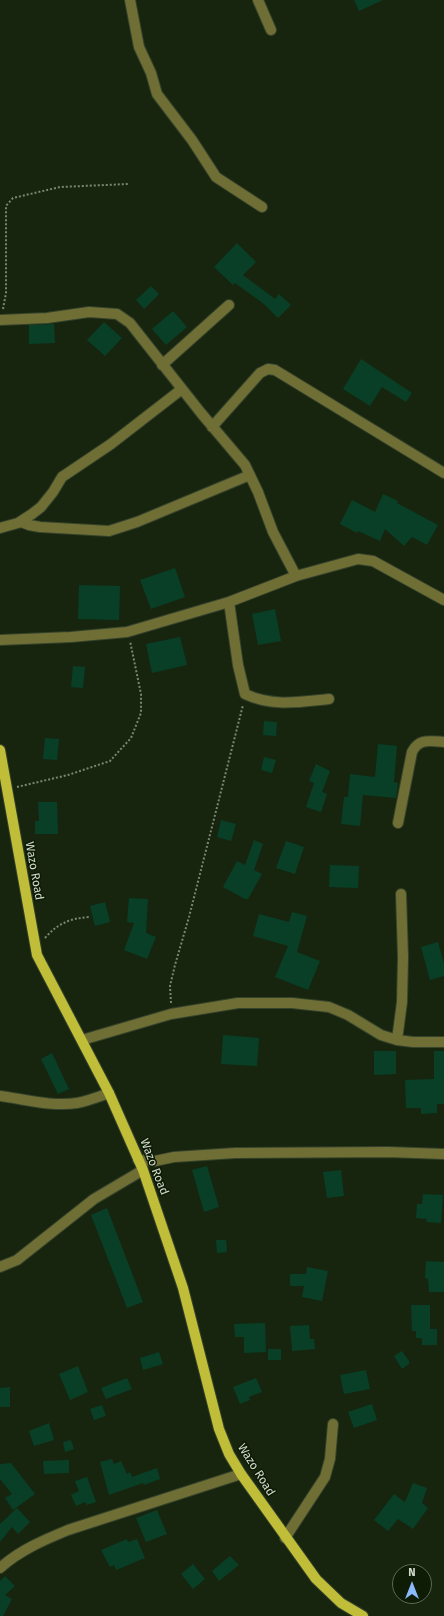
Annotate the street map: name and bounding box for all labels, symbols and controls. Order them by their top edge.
street label: Wazo Road [22,841,46,901]
street label: Wazo Road [137,1137,171,1197]
street label: Wazo Road [234,1441,278,1499]
north arrow [392,1564,432,1604]
text: N [408,1566,416,1579]

